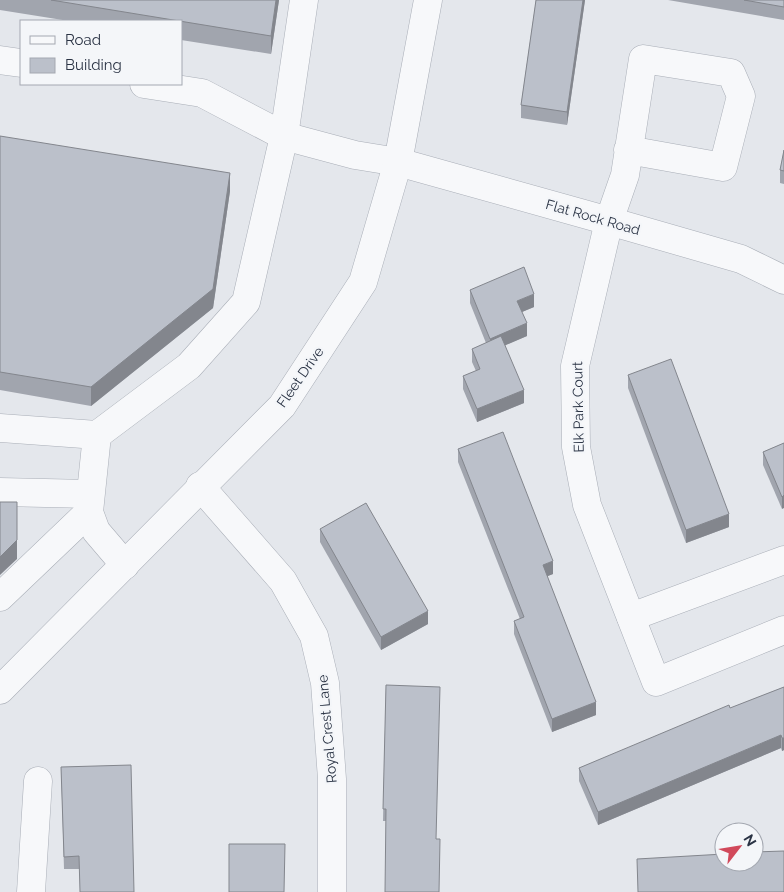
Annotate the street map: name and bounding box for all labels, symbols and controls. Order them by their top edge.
legend [20,20,182,85]
text: Road [65,31,101,49]
text: Building [65,56,122,74]
street label: Flat Rock Road [544,196,642,238]
street label: Fleet Drive [273,344,327,410]
street label: Elk Park Court [569,361,587,453]
street label: Royal Crest Lane [314,674,340,784]
north arrow [714,822,764,872]
text: N [741,832,760,849]

